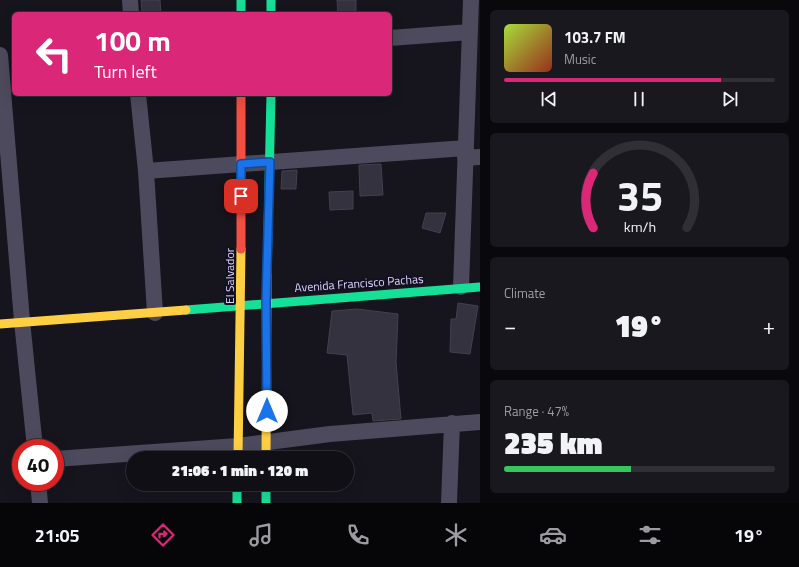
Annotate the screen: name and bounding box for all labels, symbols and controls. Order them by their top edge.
text: 100 m [94,19,171,62]
text: 103.7 FM [564,26,626,49]
icon: left [28,28,80,80]
text: Music [564,49,596,69]
text: Turn left [94,58,157,85]
icon: previous [538,88,560,110]
icon: pause [628,88,650,110]
icon: next [719,88,741,110]
text: 35 [616,164,663,227]
pin [224,179,258,213]
icon: arrive [230,185,252,207]
text: km/h [623,215,656,237]
street label: El Salvador [220,248,239,304]
street label: Avenida Francisco Pachas [294,269,425,297]
text: Climate [504,283,545,303]
text: 19° [615,303,664,349]
text: − [504,309,516,343]
text: + [763,309,775,343]
position arrow [246,390,288,432]
text: Range · 47% [504,401,569,421]
text: 235 km [504,420,602,466]
speed limit sign: 40 [12,439,64,491]
text: 21:06 · 1 min · 120 m [172,459,308,482]
icon: directions [149,521,177,549]
icon: music [247,521,275,549]
icon: phone [344,521,372,549]
icon: climate [442,521,470,549]
icon: car [539,521,567,549]
icon: filters [636,521,664,549]
text: 21:05 [35,522,80,549]
text: 19° [734,522,764,549]

